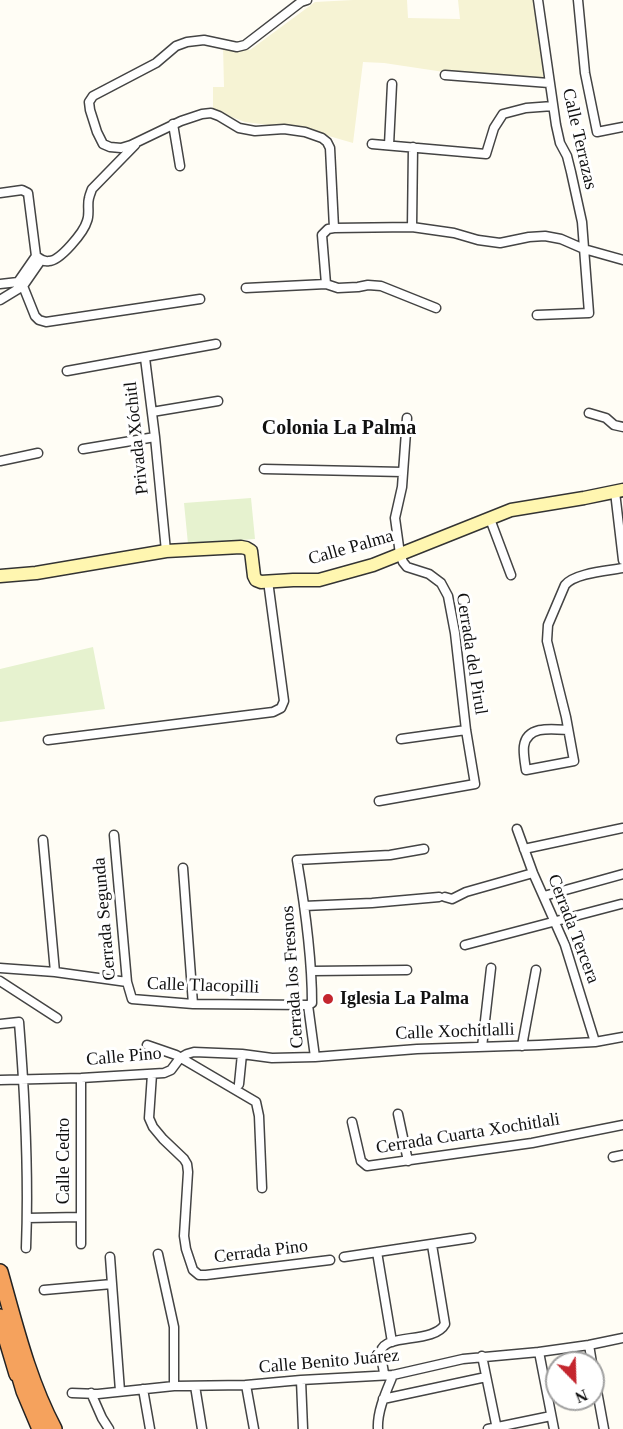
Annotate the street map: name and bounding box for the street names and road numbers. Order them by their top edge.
street label: Calle Terrazas [557,86,601,192]
street label: Privada Xóchitl [120,380,154,496]
street label: Calle Palma [306,526,396,570]
street label: Cerrada del Pirul [451,592,491,716]
street label: Cerrada Segunda [89,857,121,981]
street label: Cerrada Tercera [542,871,604,987]
street label: Cerrada los Fresnos [277,905,309,1049]
street label: Calle Tlacopilli [146,973,260,999]
street label: Calle Xochitlalli [395,1019,515,1045]
street label: Calle Pino [85,1043,163,1071]
street label: Cerrada Cuarta Xochitlali [374,1109,562,1159]
street label: Calle Cedro [53,1118,75,1204]
street label: Cerrada Pino [213,1236,309,1268]
street label: Calle Benito Juárez [258,1345,400,1379]

